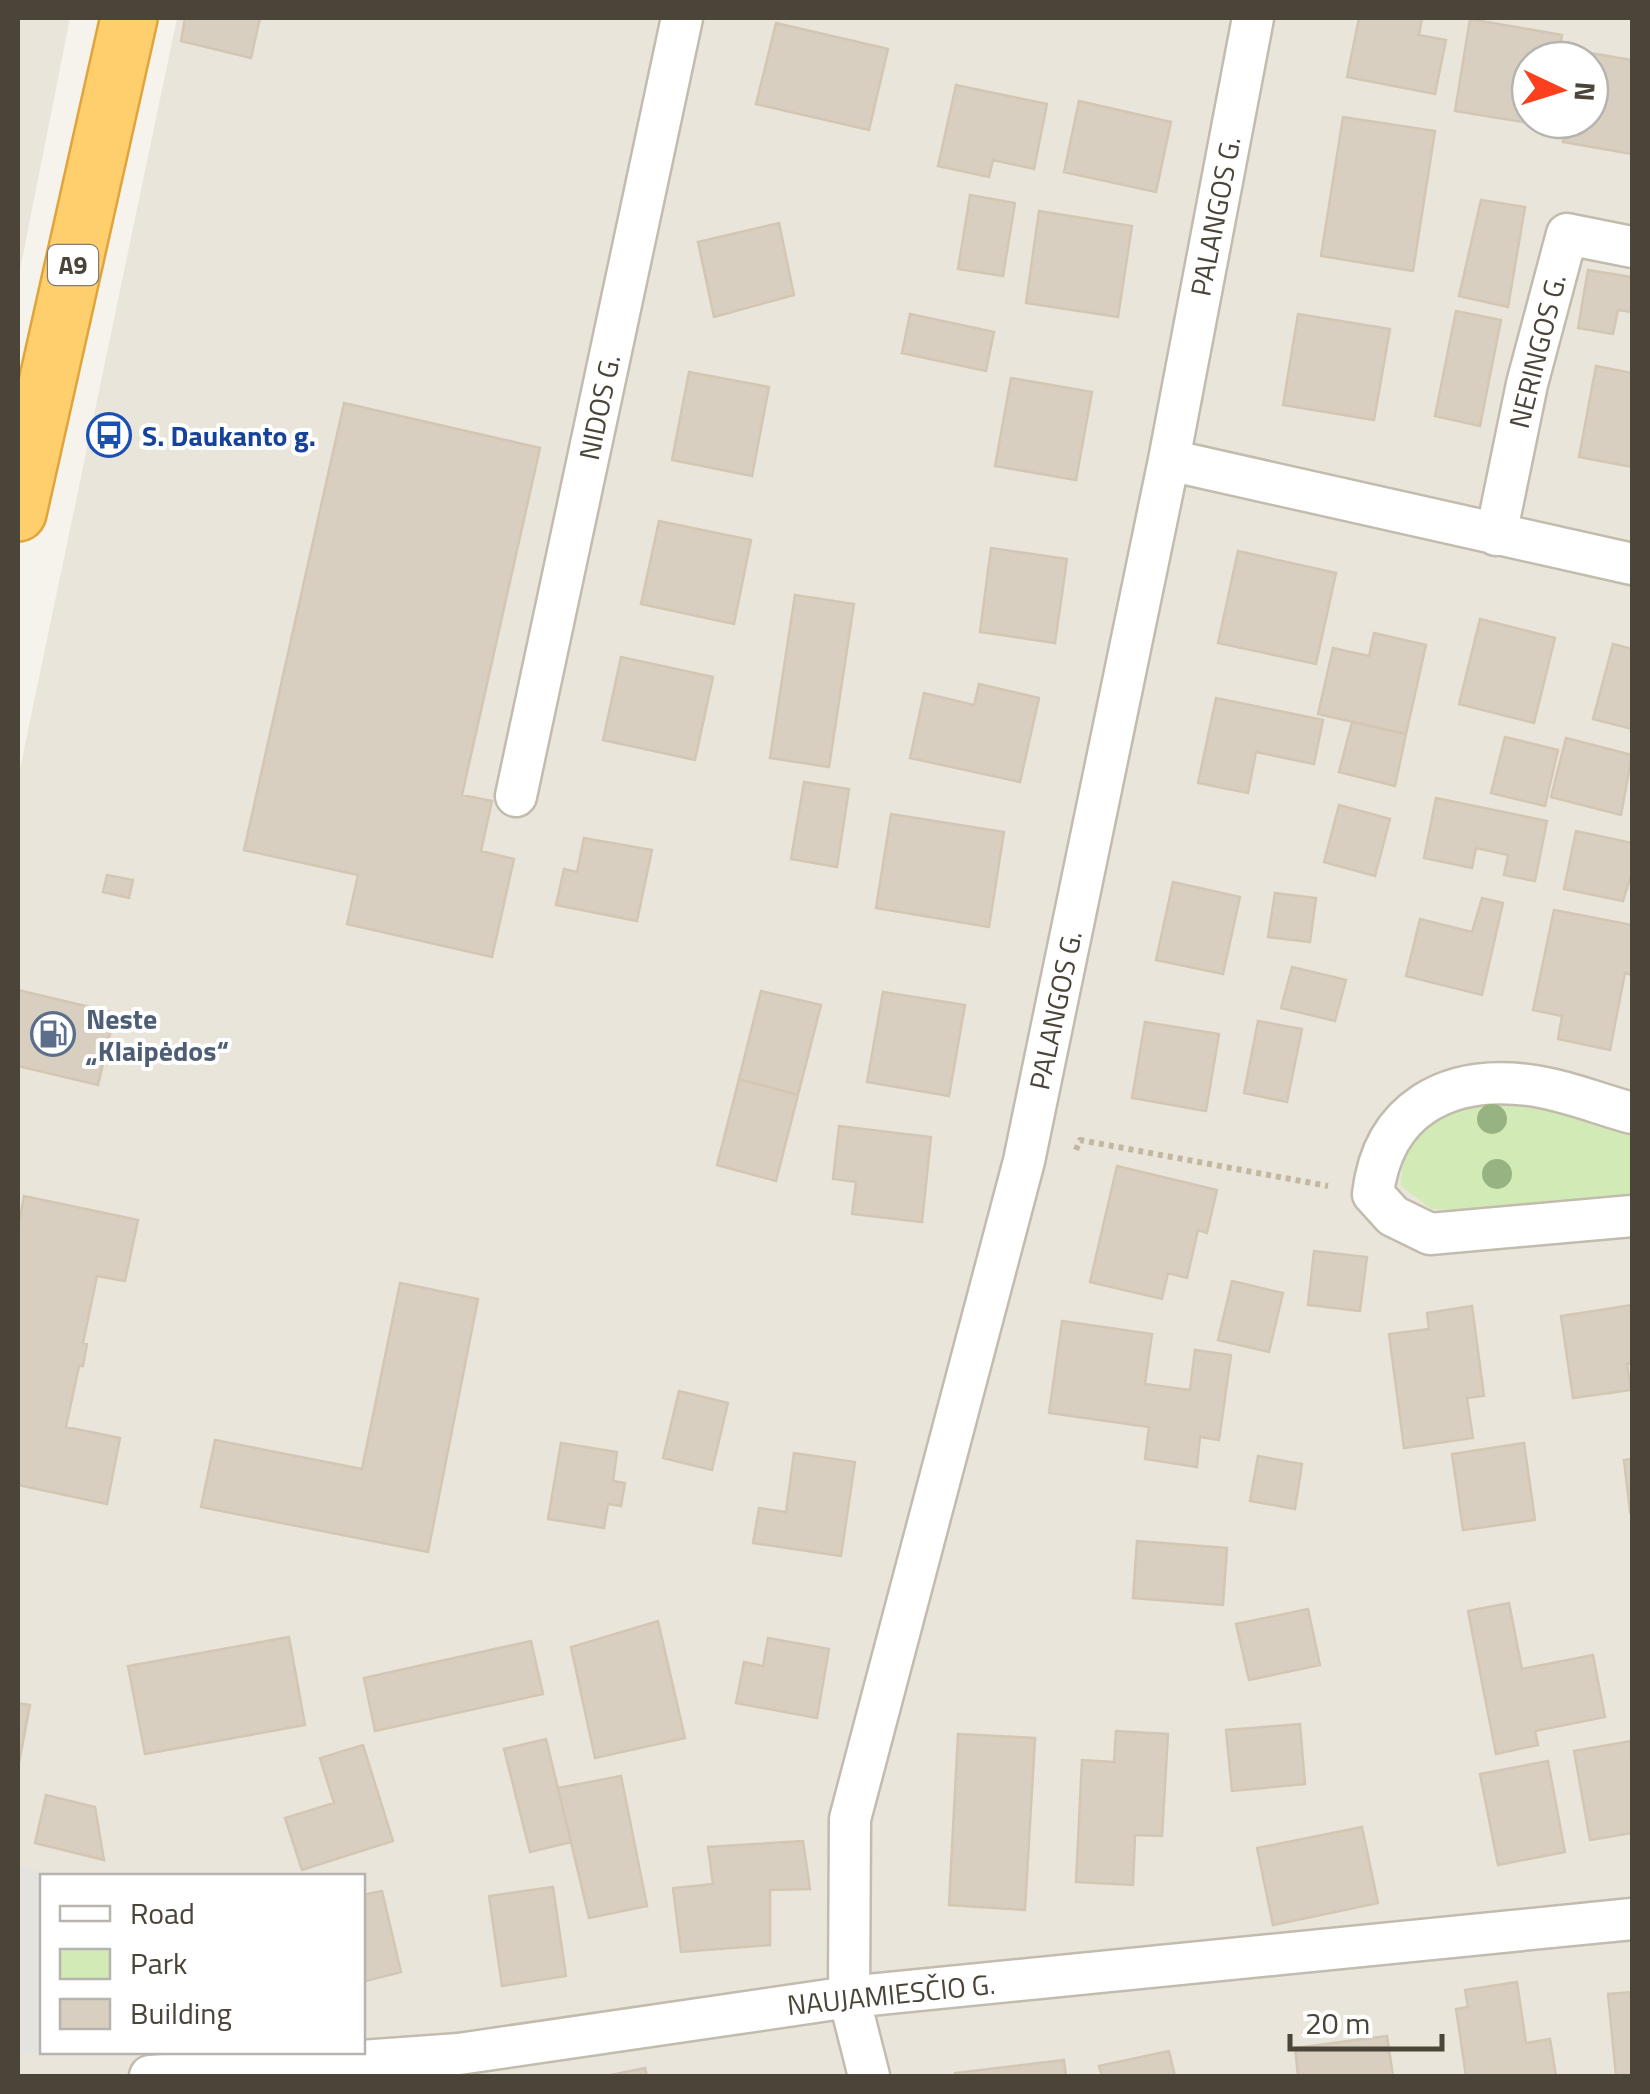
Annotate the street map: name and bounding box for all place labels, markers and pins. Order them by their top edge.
bus stop icon: S. Daukanto g. [86,412,132,458]
place label: S. Daukanto g. [142,414,316,457]
place label: Neste „Klaipėdos“ [85,997,229,1072]
fuel station icon: Neste „Klaipėdos“ [30,1011,76,1057]

